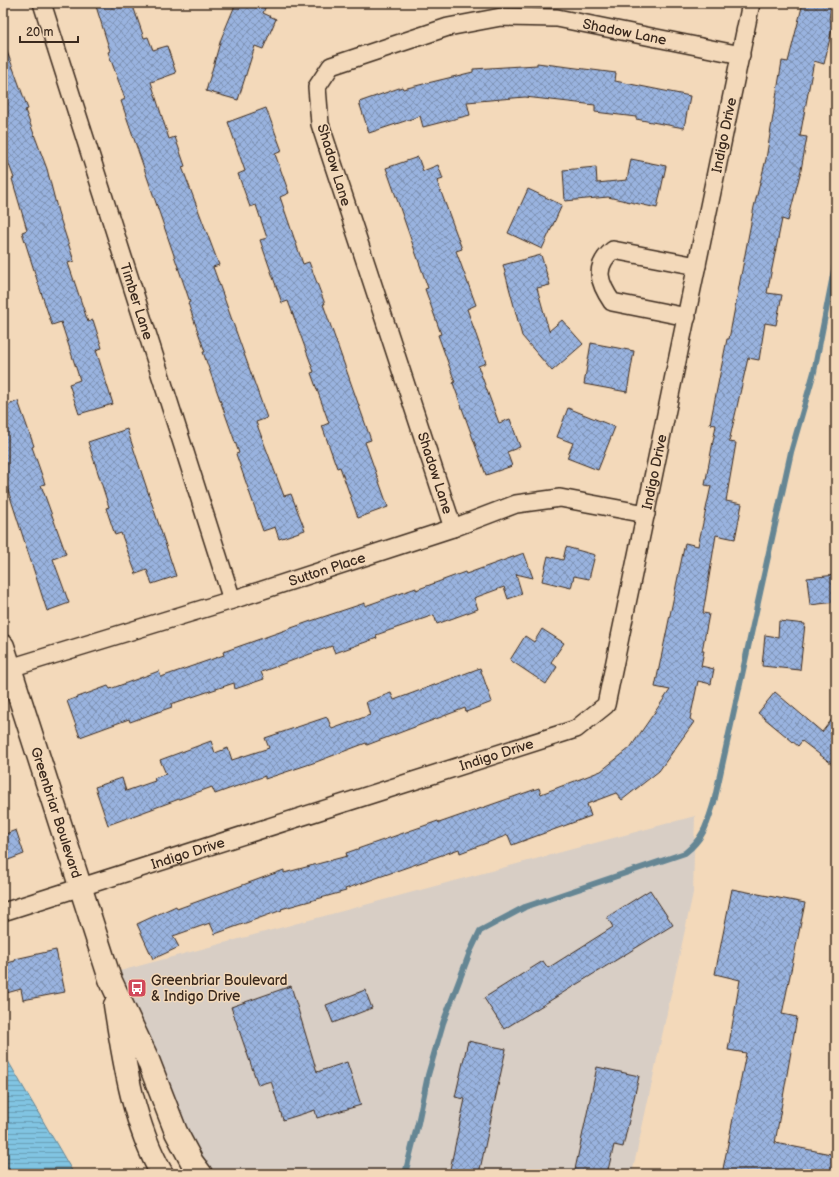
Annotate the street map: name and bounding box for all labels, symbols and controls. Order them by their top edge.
street label: Shadow Lane [581,15,668,48]
scale bar [20,18,78,44]
text: 20 m [26,25,53,40]
street label: Indigo Drive [708,96,740,174]
street label: Shadow Lane [313,122,355,208]
street label: Timber Lane [117,261,157,342]
street label: Shadow Lane [414,430,456,516]
street label: Indigo Drive [638,433,670,511]
street label: Sutton Place [286,549,367,590]
street label: Indigo Drive [457,735,535,774]
street label: Greenbriar Boulevard [28,745,86,880]
street label: Indigo Drive [149,833,227,873]
place label: Greenbriar Boulevard & Indigo Drive [151,972,288,1005]
bus stop icon: Greenbriar Boulevard & Indigo Drive [126,977,148,999]

